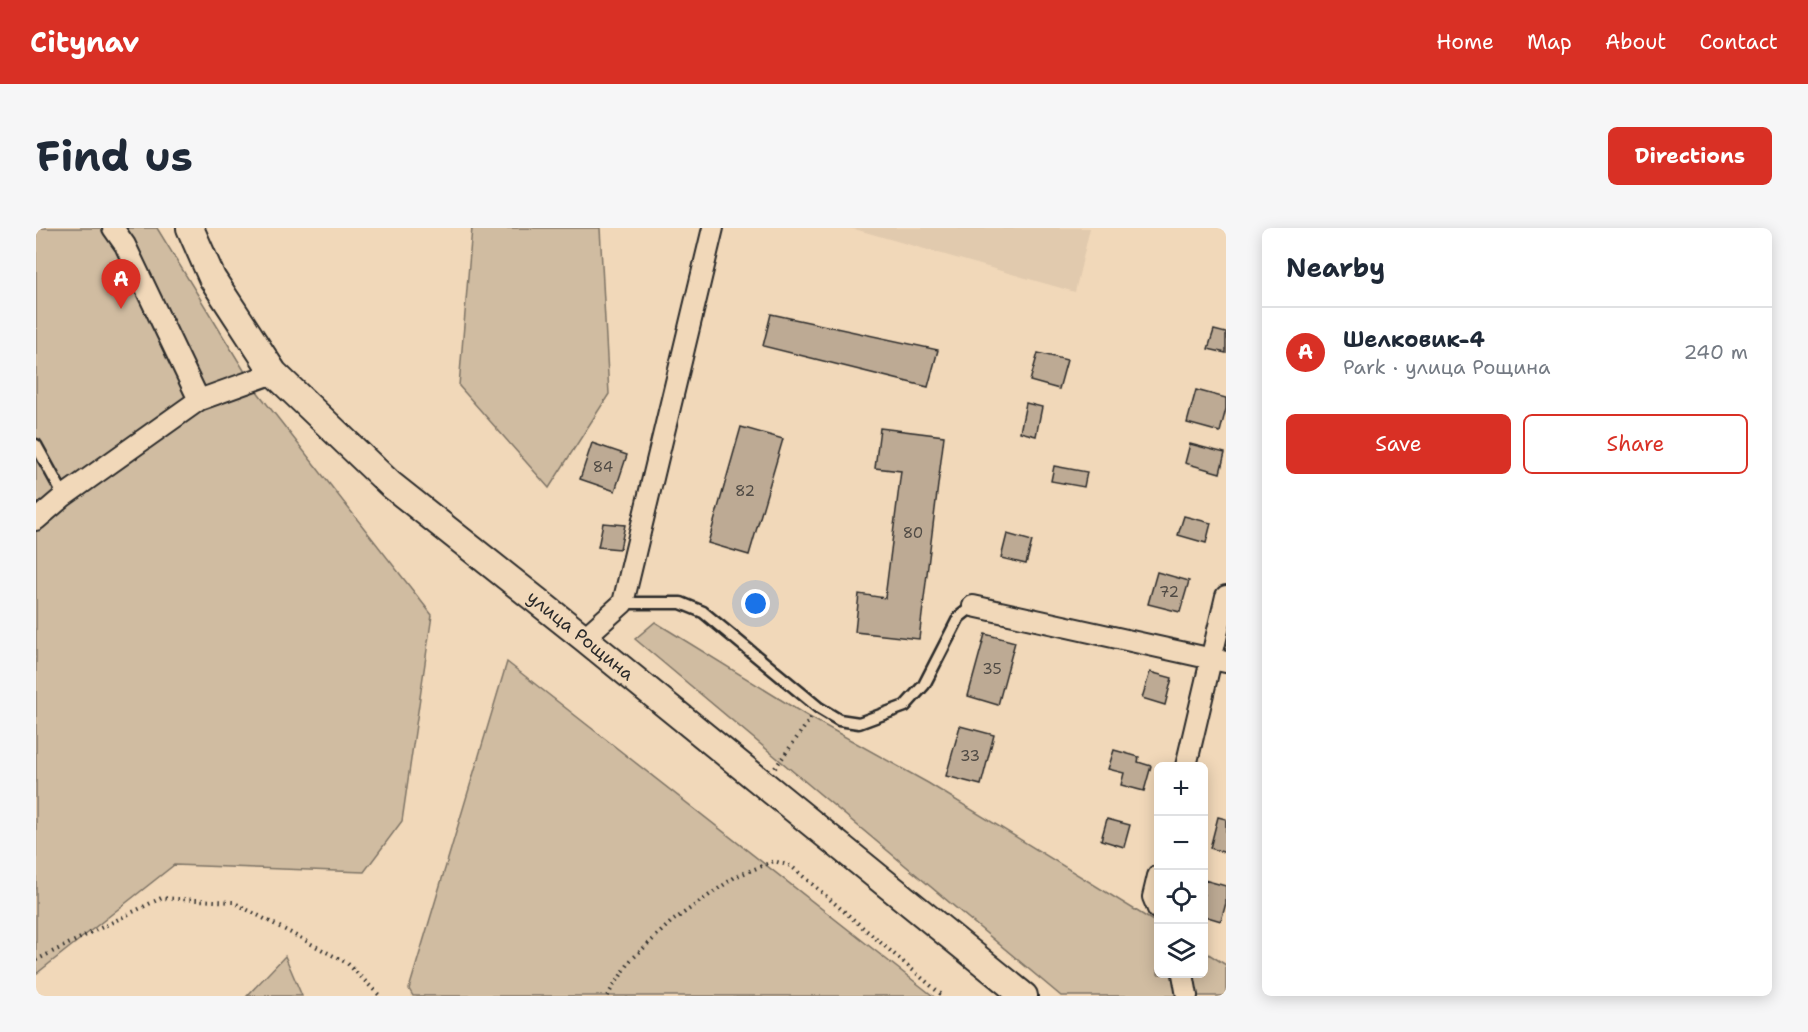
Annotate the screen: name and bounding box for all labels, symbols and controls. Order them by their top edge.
text: Citynav [30,23,139,61]
text: Home [1436,28,1494,56]
text: Map [1527,28,1572,56]
text: About [1605,28,1666,56]
text: Contact [1699,28,1778,56]
button: Directions [1608,127,1772,185]
text: Find us [36,128,193,184]
text: Nearby [1286,250,1385,285]
pin: A [102,260,140,309]
text: Шелковик-4 [1343,325,1485,354]
text: A [1298,339,1313,365]
text: 240 m [1683,339,1748,365]
text: Park · улица Рощина [1343,354,1550,380]
button: Save [1286,414,1511,474]
button: Share [1523,414,1748,474]
house number: 84 [593,457,613,477]
house number: 82 [735,481,755,501]
house number: 80 [903,523,923,543]
house number: 72 [1159,582,1179,602]
street label: улица Рощина [522,585,639,686]
your location [741,589,770,618]
house number: 35 [982,659,1002,679]
house number: 33 [960,746,980,766]
map controls [1154,762,1208,978]
button: + [1154,762,1208,816]
button: − [1154,816,1208,870]
button: locate [1154,870,1208,924]
button: layers [1154,924,1208,978]

